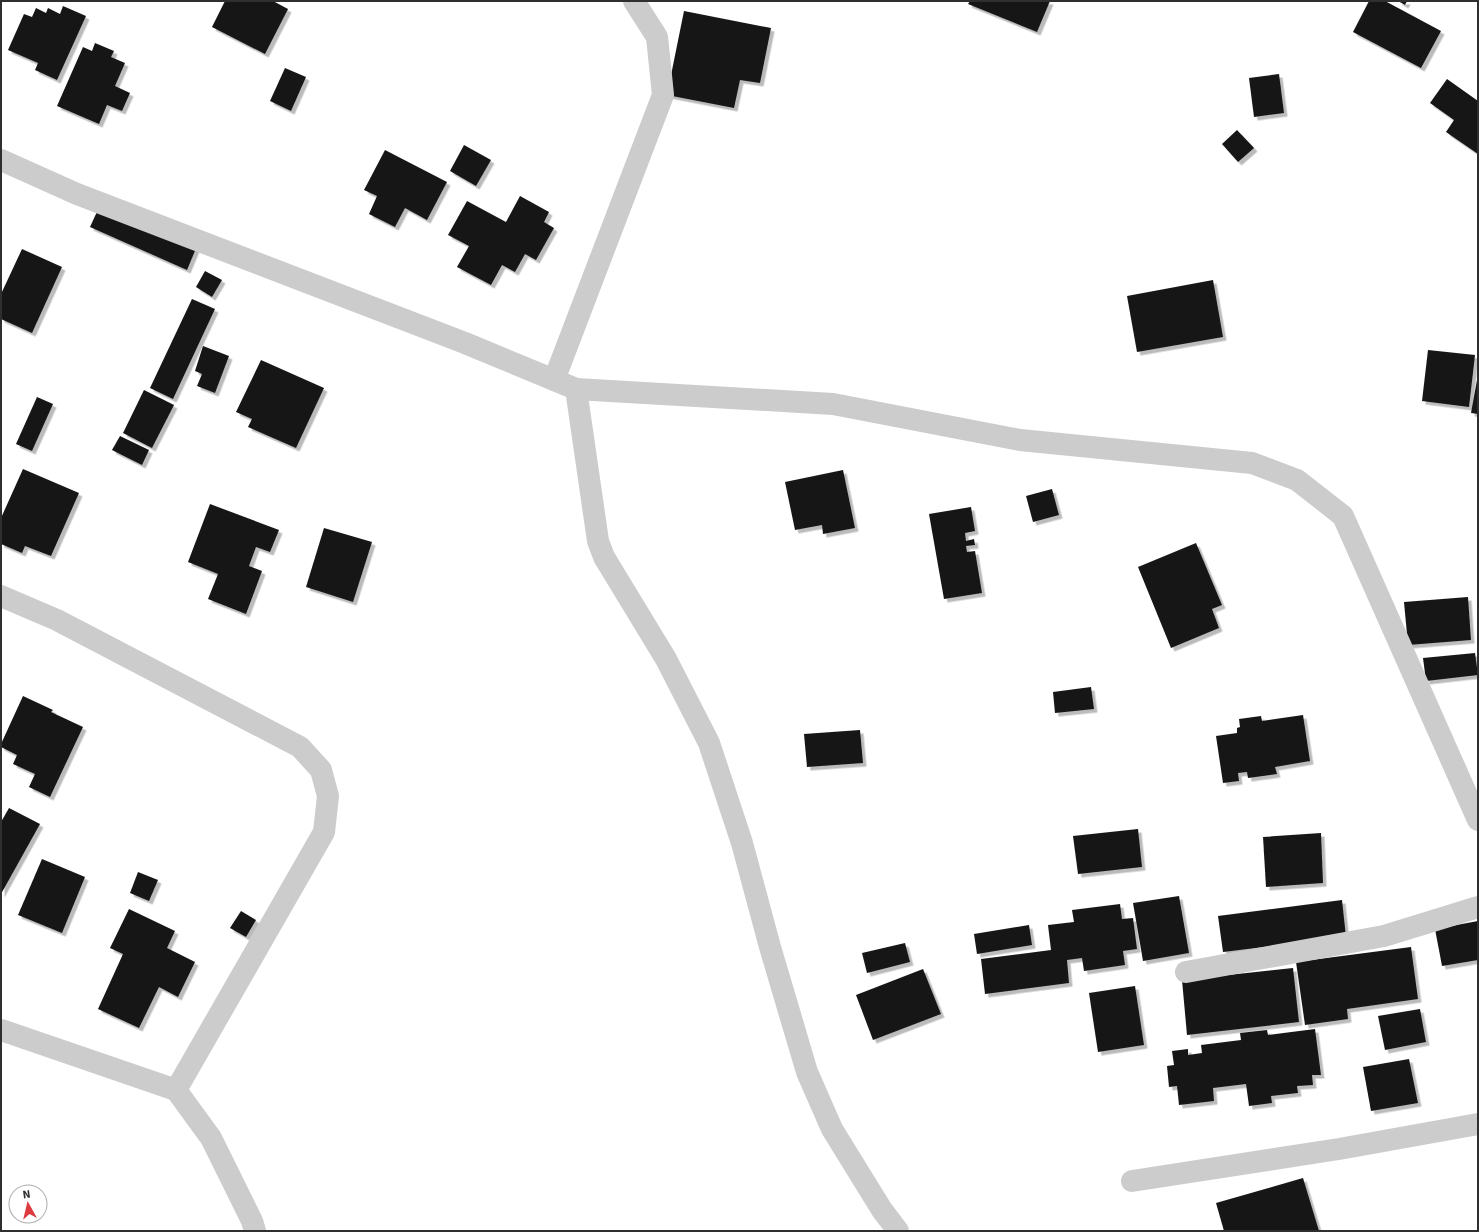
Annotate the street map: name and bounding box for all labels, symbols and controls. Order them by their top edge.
north arrow [8,1184,48,1224]
text: N [22,1188,31,1202]

